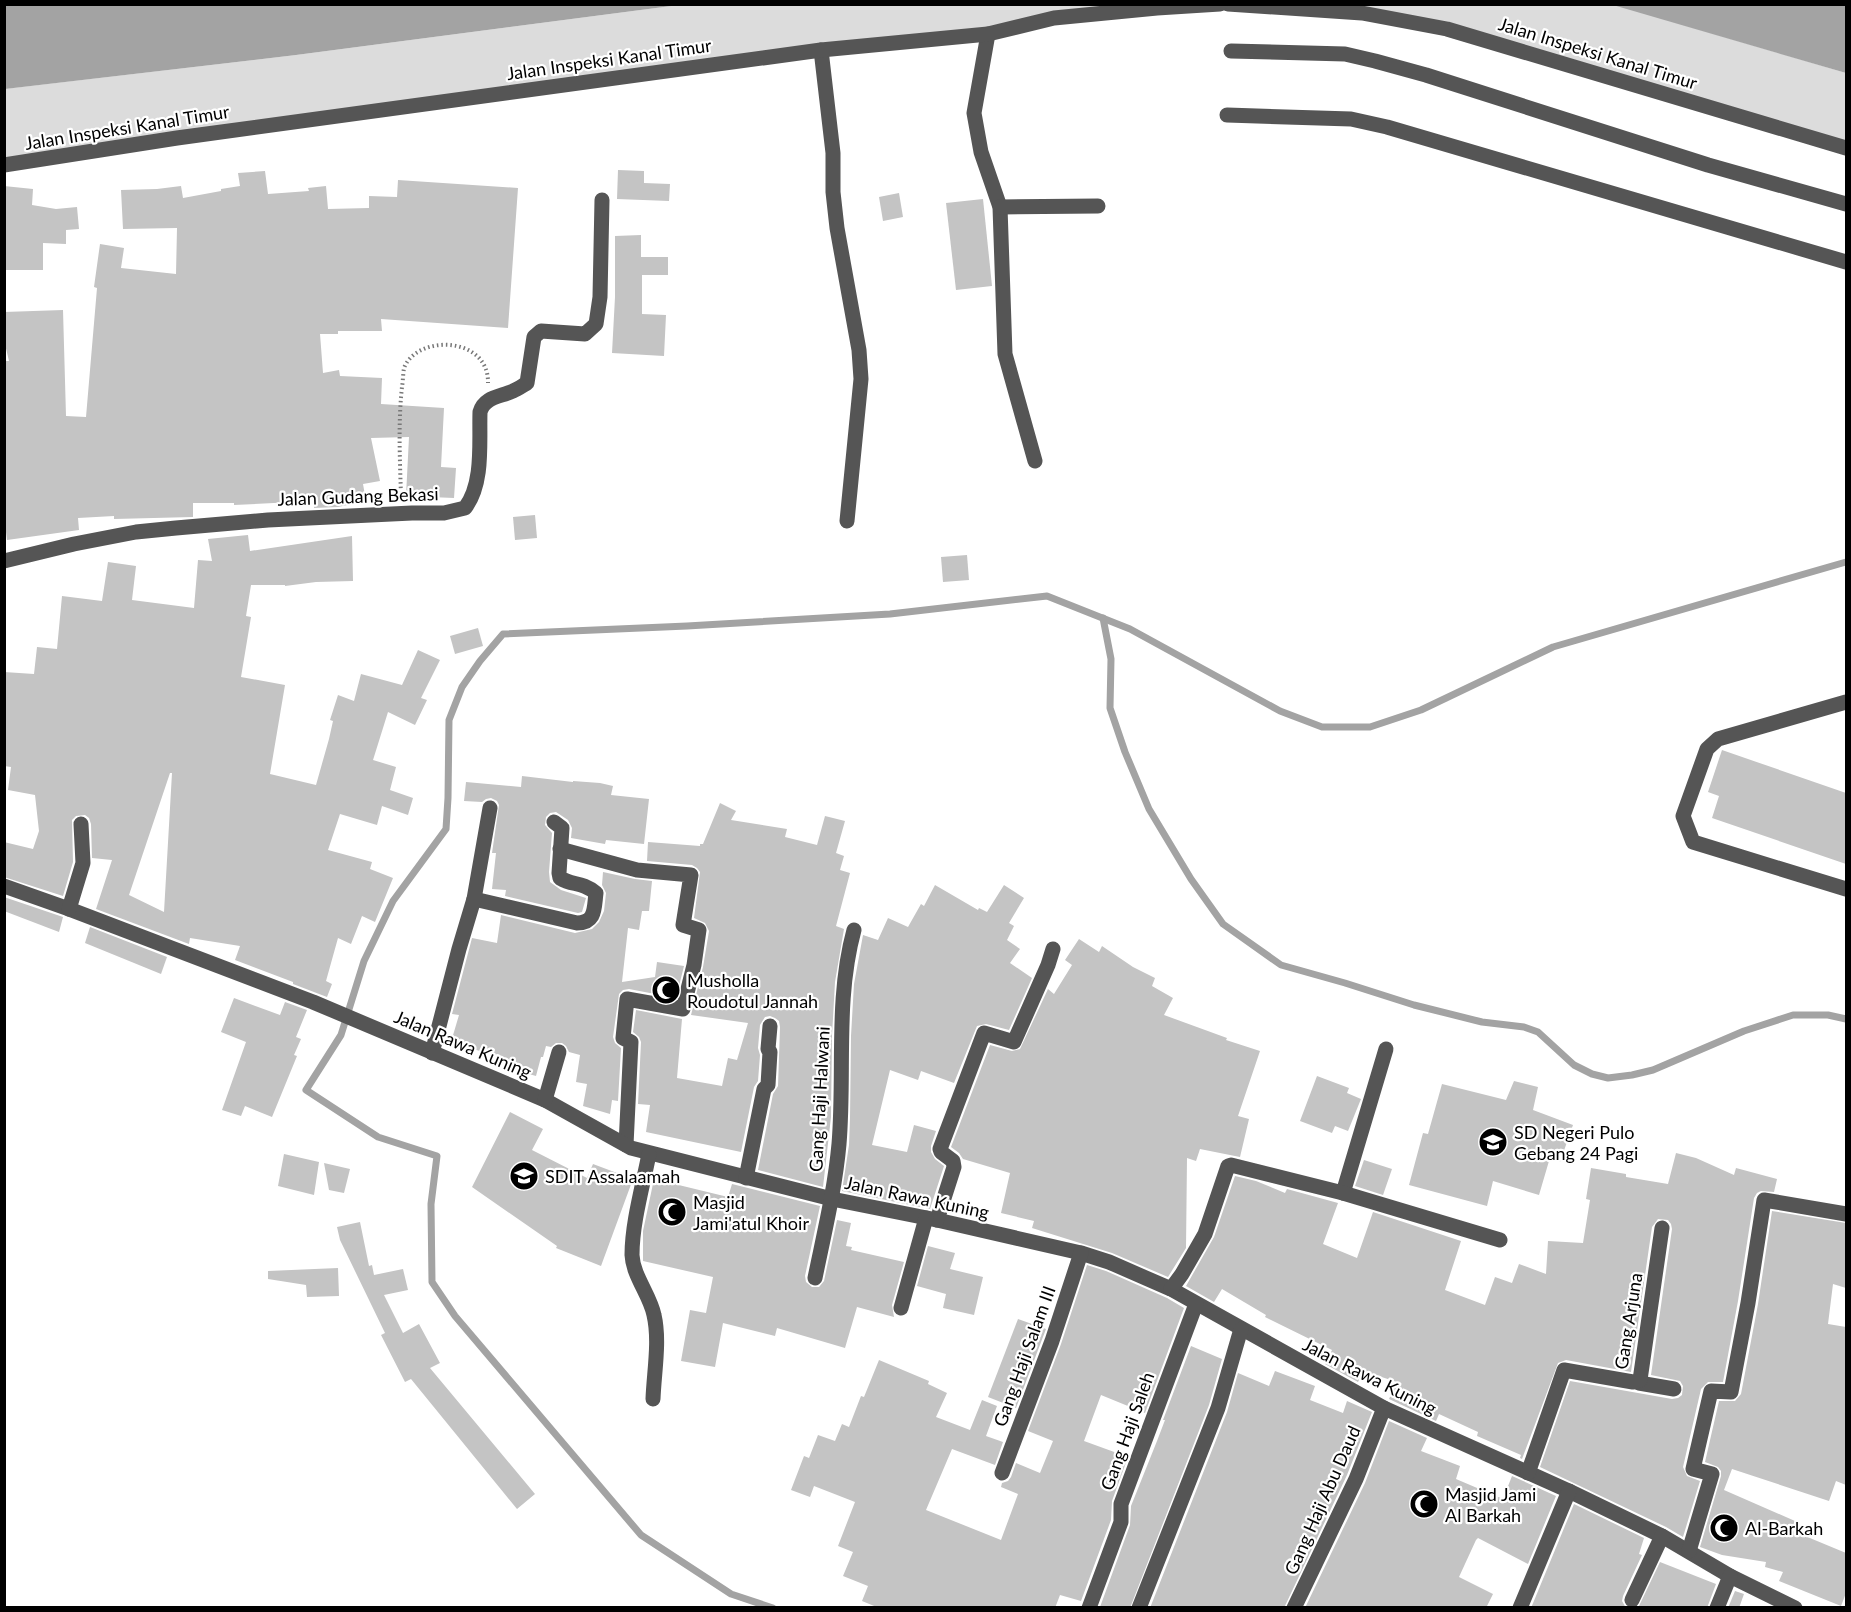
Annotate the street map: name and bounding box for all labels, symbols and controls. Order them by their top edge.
street label: Jalan Inspeksi Kanal Timur [1496,12,1700,94]
street label: Jalan Inspeksi Kanal Timur [505,34,713,84]
street label: Jalan Inspeksi Kanal Timur [23,100,231,154]
street label: Jalan Gudang Bekasi [277,482,439,510]
place label: Musholla Roudotul Jannah [687,969,818,1012]
mosque icon: Musholla Roudotul Jannah [650,974,682,1006]
street label: Jalan Rawa Kuning [391,1005,535,1083]
street label: Gang Haji Halwani [804,1026,834,1172]
place label: SD Negeri Pulo Gebang 24 Pagi [1514,1121,1638,1164]
school or university icon: SD Negeri Pulo Gebang 24 Pagi [1477,1126,1509,1158]
school or university icon: SDIT Assalaamah [508,1160,540,1192]
place label: SDIT Assalaamah [545,1165,680,1187]
street label: Jalan Rawa Kuning [843,1171,991,1223]
place label: Masjid Jami'atul Khoir [693,1191,809,1234]
mosque icon: Masjid Jami'atul Khoir [656,1196,688,1228]
street label: Gang Arjuna [1610,1271,1646,1371]
street label: Gang Haji Salam III [988,1283,1060,1429]
street label: Jalan Rawa Kuning [1300,1333,1440,1419]
street label: Gang Haji Saleh [1095,1369,1159,1493]
street label: Gang Haji Abu Daud [1279,1422,1365,1578]
place label: Masjid Jami Al Barkah [1445,1483,1536,1526]
mosque icon: Masjid Jami Al Barkah [1408,1488,1440,1520]
mosque icon: Al-Barkah [1708,1512,1740,1544]
place label: Al-Barkah [1745,1517,1823,1539]

